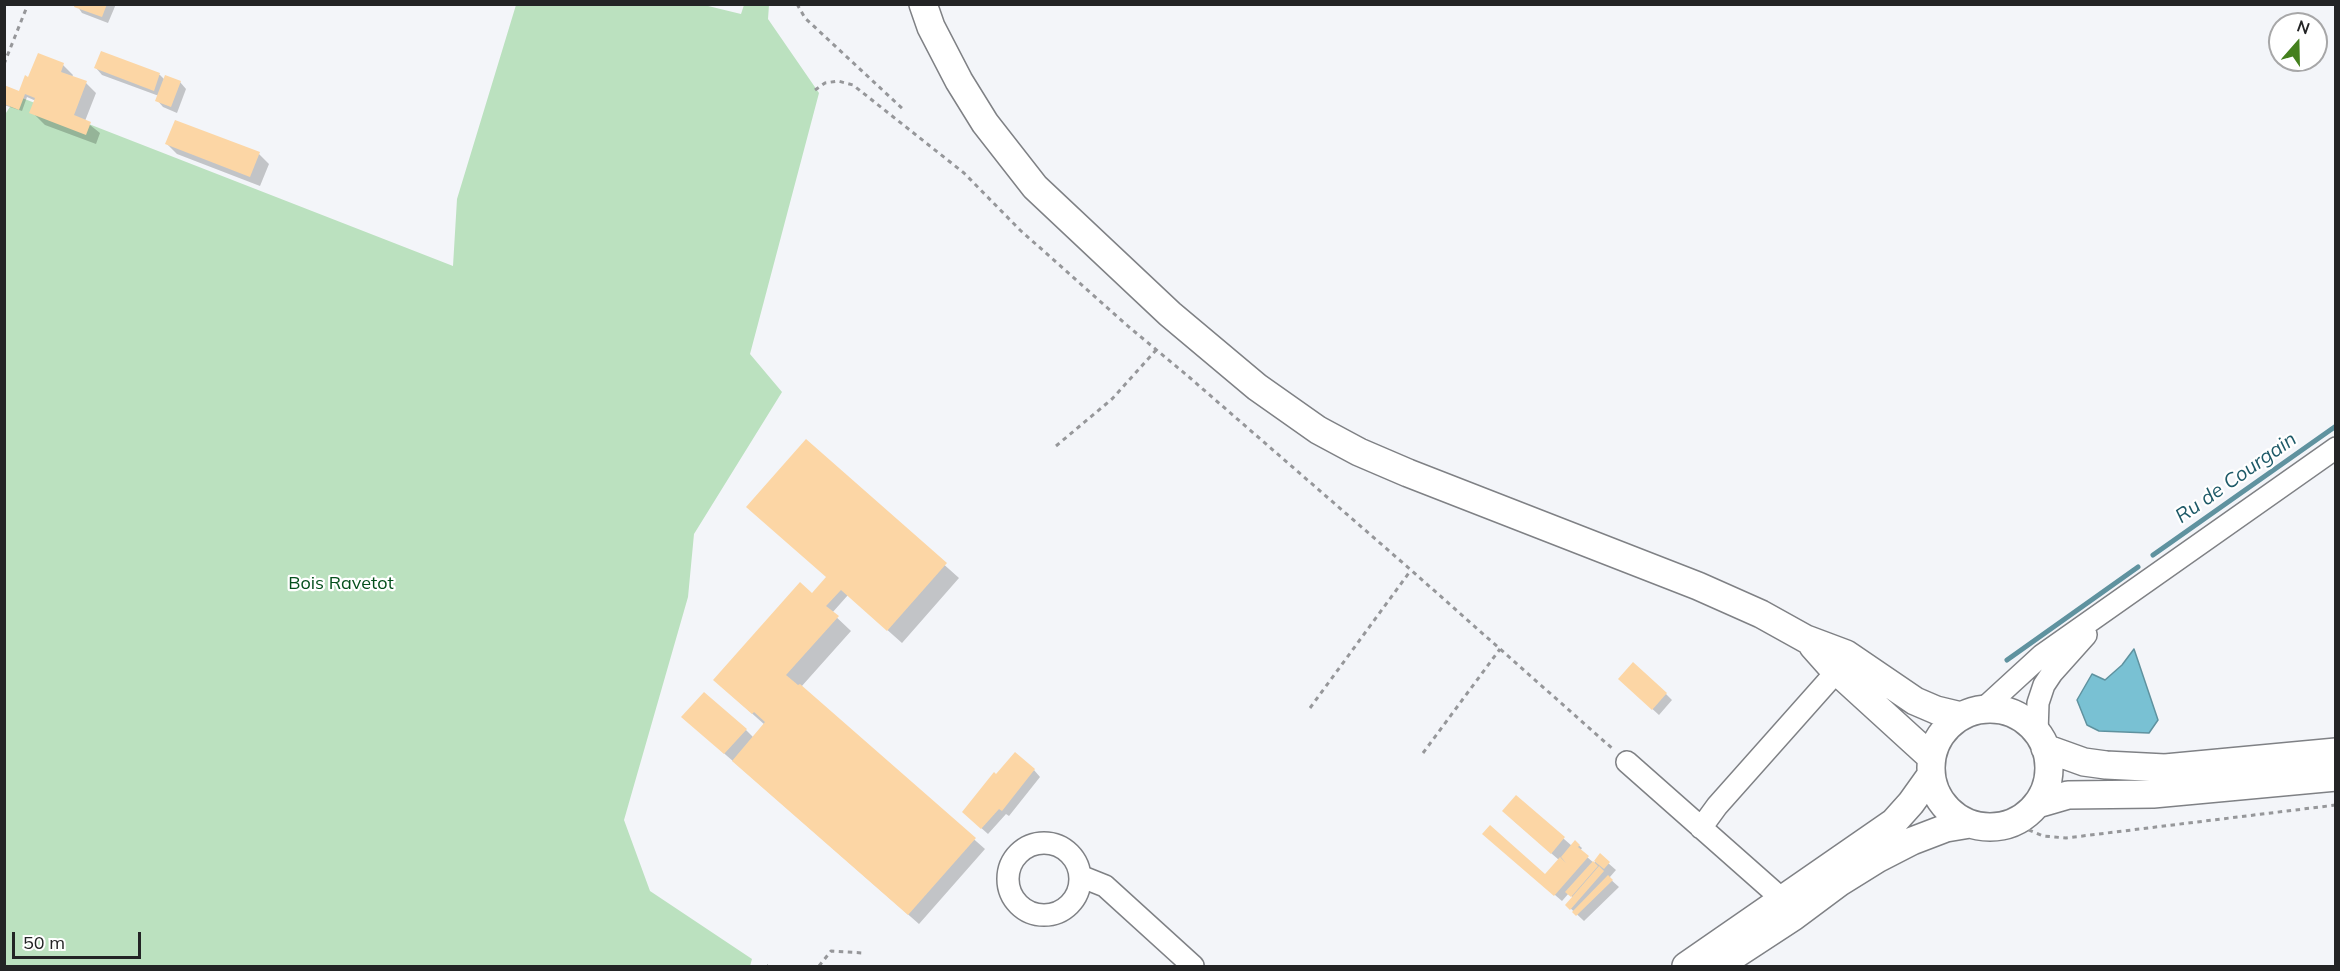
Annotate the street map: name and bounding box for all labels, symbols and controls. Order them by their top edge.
north arrow [2268,12,2328,72]
text: N [2294,15,2313,38]
water label: Ru de Courgain [2171,427,2301,529]
park label: Bois Ravetot [288,573,394,595]
scale bar [15,920,144,958]
text: 50 m [23,931,65,954]

